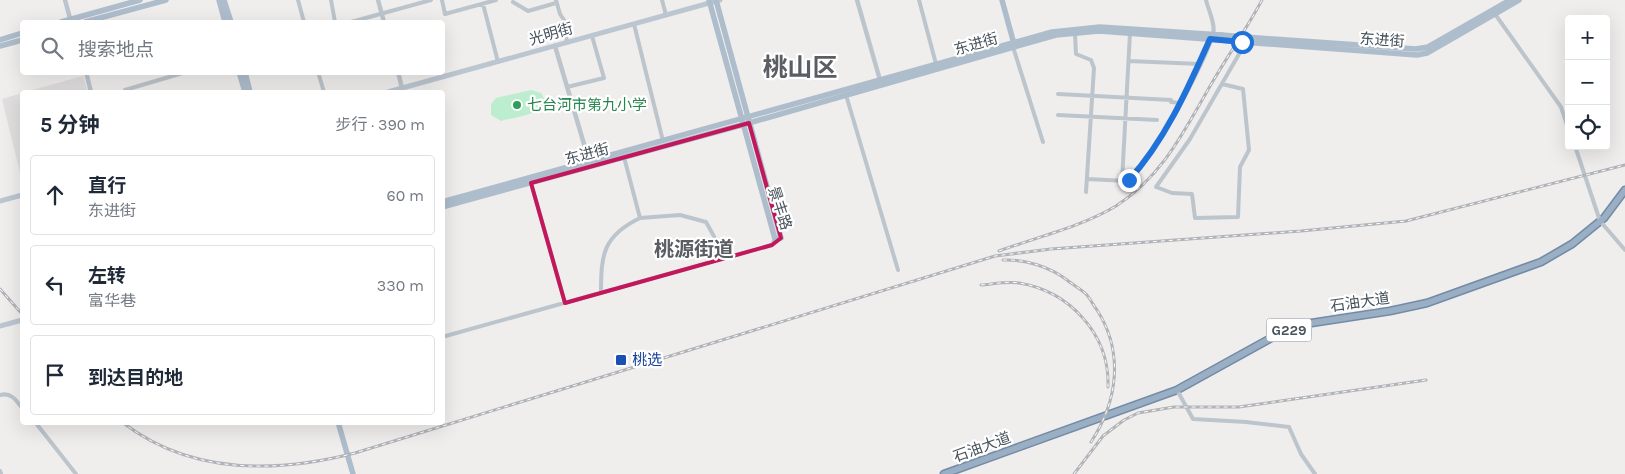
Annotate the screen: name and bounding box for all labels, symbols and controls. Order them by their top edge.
map controls [1565,15,1610,150]
button: + [1565,15,1610,60]
street label: 光明街 [527,19,575,49]
search box [20,20,445,75]
street label: 东进街 [952,29,1000,59]
street label: 东进街 [1359,29,1405,51]
route start [1231,31,1254,54]
icon: search [38,34,66,62]
text: 搜索地点 [78,39,154,61]
district label: 桃山区 [762,53,838,82]
button: − [1565,60,1610,105]
place label: 七台河市第九小学 [527,96,647,114]
marker: 七台河市第九小学 [511,99,523,111]
button: locate [1565,105,1610,150]
text: 5 分钟 [40,113,100,137]
text: 步行 · 390 m [336,115,425,134]
street label: 东进街 [563,139,611,169]
route end [1118,169,1141,192]
text: 直行 [88,175,126,197]
icon: ahead [41,181,69,209]
street label: 景丰路 [764,184,796,232]
text: 60 m [387,186,424,205]
text: 东进街 [88,201,136,220]
district label: 桃源街道 [654,238,734,261]
text: 左转 [88,265,126,287]
icon: left [41,271,69,299]
text: 330 m [377,276,424,295]
street label: 石油大道 [1329,289,1391,315]
text: 富华巷 [88,291,136,310]
road number: G229 [1266,318,1312,342]
place label: 桃选 [632,351,662,369]
marker: 桃选 [614,353,628,367]
icon: arrive [41,361,69,389]
text: 到达目的地 [88,367,183,389]
street label: 石油大道 [951,428,1013,466]

